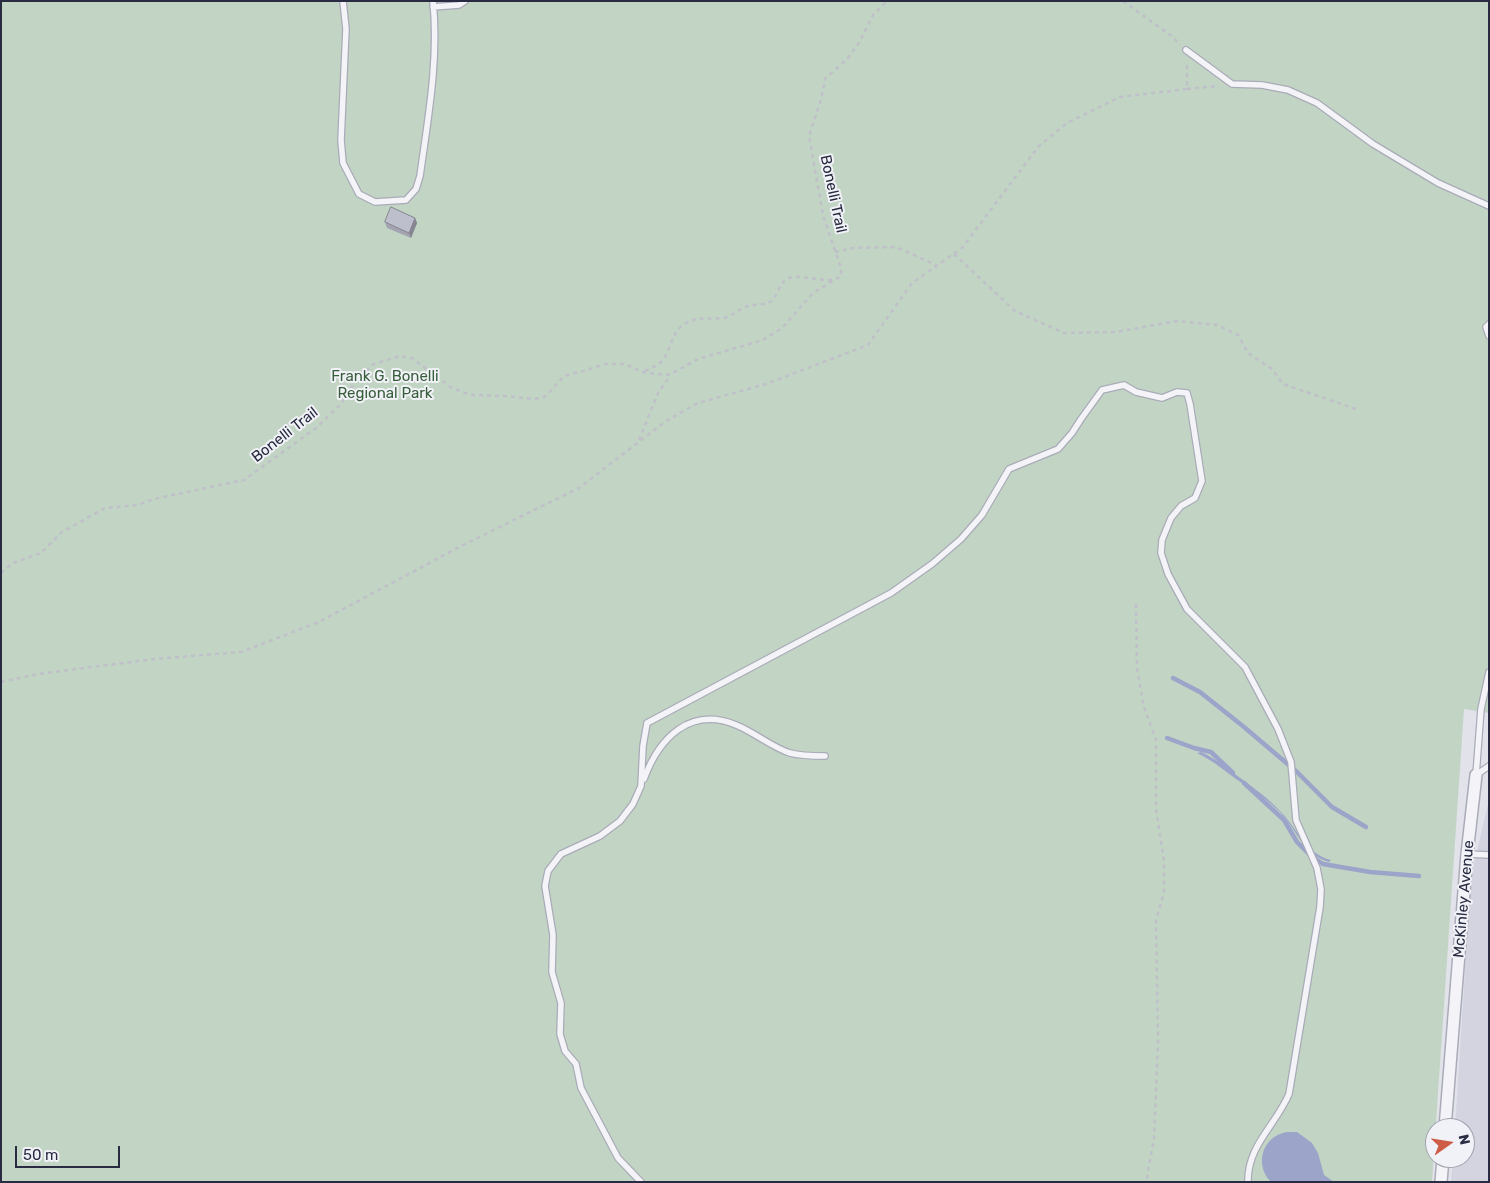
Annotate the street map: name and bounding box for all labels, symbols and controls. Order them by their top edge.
street label: Bonelli Trail [816,153,850,235]
park label: Frank G. Bonelli Regional Park [331,368,439,403]
street label: Bonelli Trail [248,403,322,467]
street label: McKinley Avenue [1450,839,1478,959]
north arrow [1425,1118,1475,1168]
text: N [1455,1133,1474,1147]
scale bar [18,1136,122,1168]
text: 50 m [23,1146,58,1164]

